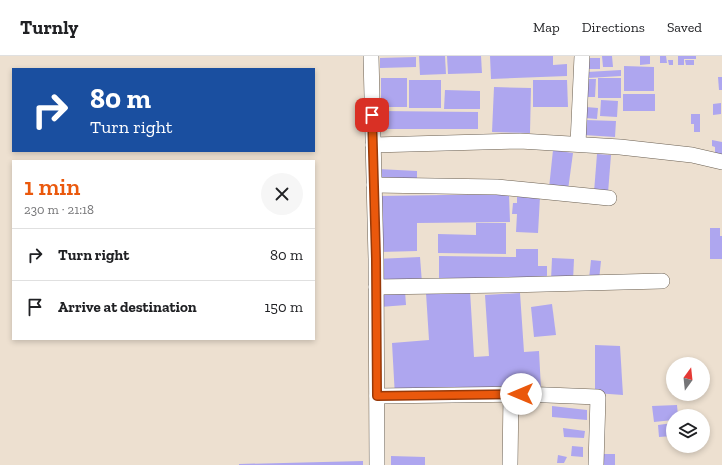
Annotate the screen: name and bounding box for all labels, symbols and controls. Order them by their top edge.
text: Turnly [20,16,78,39]
text: Map [533,19,560,36]
text: Directions [582,19,645,36]
text: Saved [667,19,702,36]
text: 80 m [90,82,151,115]
icon: right [24,84,76,136]
pin [355,98,389,132]
icon: arrive [361,104,383,126]
text: Turn right [90,116,172,138]
text: 1 min [24,172,80,201]
button: close [261,173,303,215]
text: 230 m · 21:18 [24,202,94,217]
icon: right [24,244,46,266]
text: Turn right [58,246,129,264]
text: 80 m [270,246,303,264]
icon: arrive [24,296,46,318]
text: Arrive at destination [58,298,197,316]
text: 150 m [265,298,303,316]
north arrow [666,357,710,401]
map controls [666,357,710,453]
position arrow [500,373,542,415]
button: layers [666,409,710,453]

